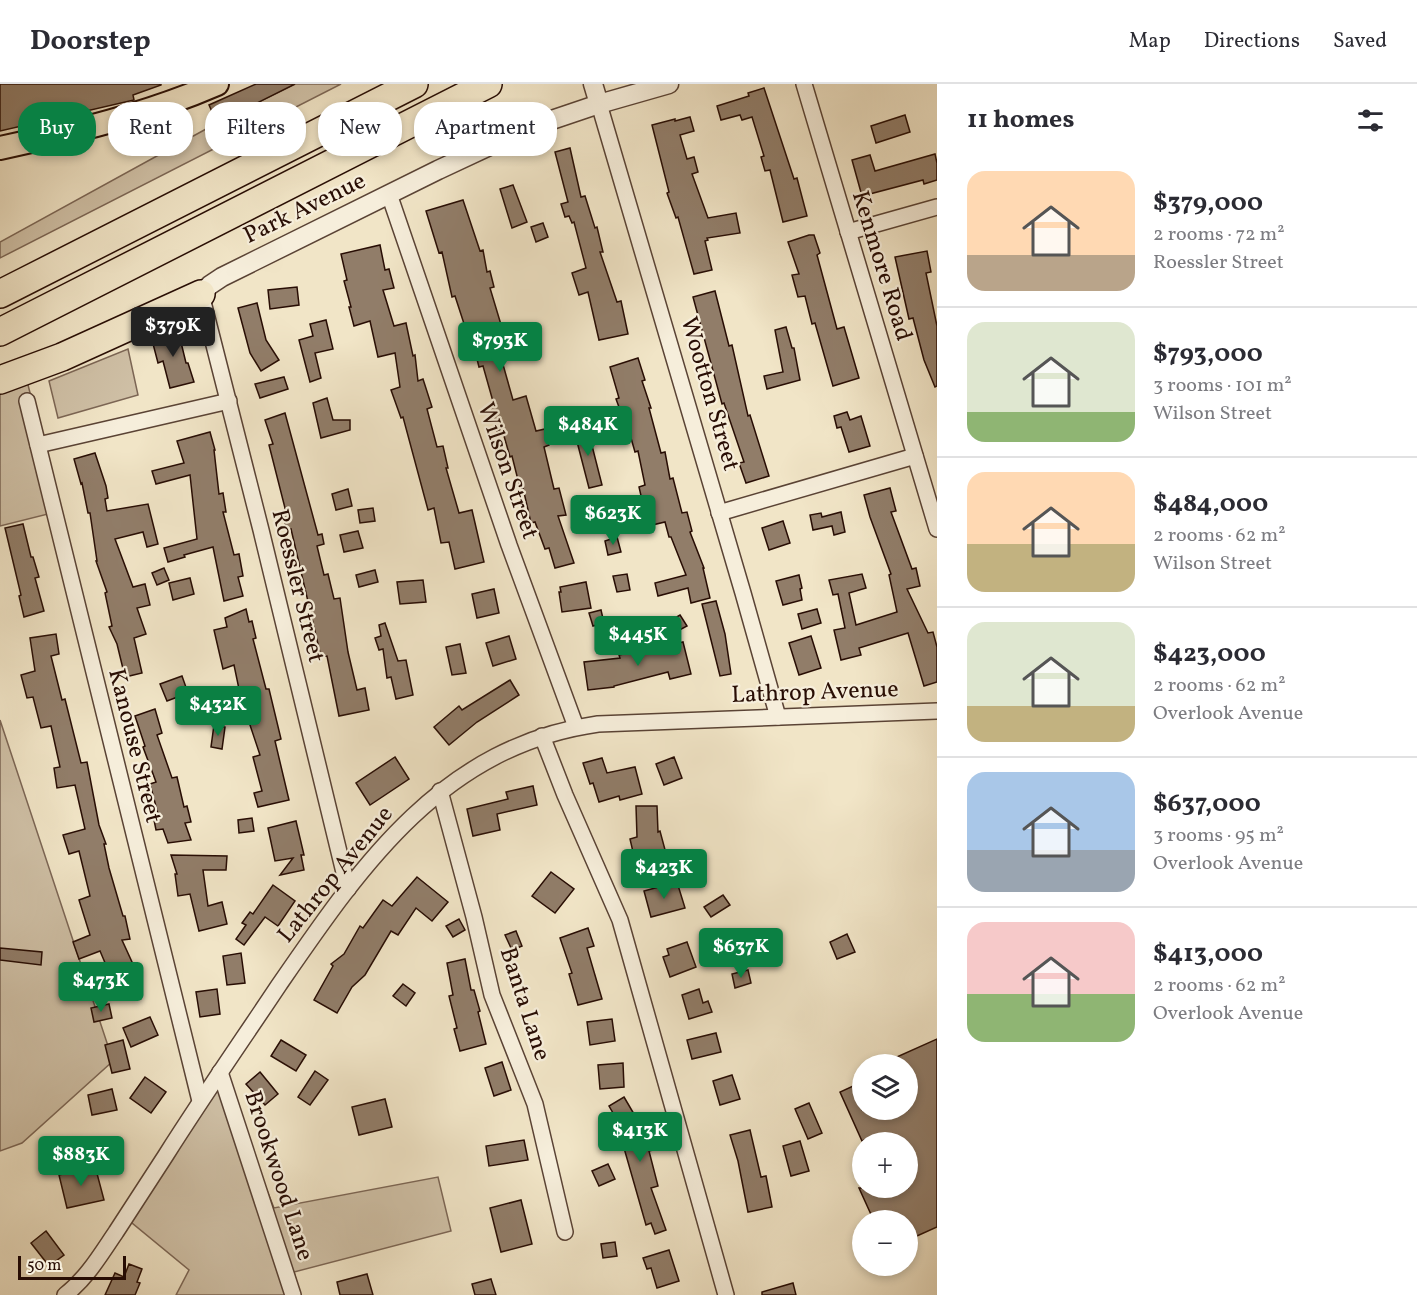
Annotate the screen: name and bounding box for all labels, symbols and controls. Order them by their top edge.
text: Doorstep [30,22,151,61]
text: Map [1129,27,1171,56]
text: Directions [1204,27,1300,56]
text: Saved [1333,27,1387,56]
chip: Buy [18,102,96,156]
chip: Rent [108,102,193,156]
chip: Filters [205,102,306,156]
chip: New [318,102,402,156]
chip: Apartment [414,102,557,156]
text: 11 homes [967,102,1074,138]
icon: filters [1354,104,1387,137]
street label: Park Avenue [238,165,372,253]
text: $379,000 [1153,185,1263,221]
street label: Kenmore Road [842,187,920,345]
icon: home [1015,195,1087,267]
text: 2 rooms · 72 m² [1153,221,1285,249]
text: Roessler Street [1153,249,1284,277]
pin: $379K [131,307,215,358]
text: $379K [145,312,201,340]
street label: Wootton Street [671,313,747,475]
pin: $793K [458,322,542,373]
text: $793K [472,327,528,355]
text: $793,000 [1153,336,1263,372]
icon: home [1015,346,1087,418]
text: 3 rooms · 101 m² [1153,372,1292,400]
street label: Wilson Street [468,398,546,544]
text: Wilson Street [1153,400,1272,428]
pin: $484K [546,406,630,457]
text: $484K [558,411,618,439]
text: $484,000 [1153,486,1268,522]
pin: $623K [571,495,655,546]
icon: home [1015,496,1087,568]
text: $623K [585,500,641,528]
street label: Roessler Street [262,506,332,666]
text: 2 rooms · 62 m² [1153,522,1286,550]
text: Wilson Street [1153,550,1272,578]
pin: $445K [596,616,680,667]
text: $445K [608,621,668,649]
text: $423,000 [1153,636,1266,672]
icon: home [1015,646,1087,718]
street label: Kanouse Street [98,665,170,827]
text: 2 rooms · 62 m² [1153,672,1286,700]
street label: Lathrop Avenue [731,673,899,713]
pin: $432K [176,686,260,737]
text: $432K [189,691,247,719]
text: Overlook Avenue [1153,700,1303,728]
text: $637,000 [1153,786,1261,822]
icon: home [1015,796,1087,868]
street label: Lathrop Avenue [270,799,402,951]
text: 3 rooms · 95 m² [1153,822,1284,850]
pin: $423K [622,849,706,900]
text: Overlook Avenue [1153,850,1303,878]
text: $423K [635,854,693,882]
pin: $637K [699,928,783,979]
text: $637K [713,933,769,961]
text: $413,000 [1153,936,1263,972]
street label: Banta Lane [490,943,558,1065]
icon: home [1015,946,1087,1018]
pin: $473K [59,962,143,1013]
text: $473K [72,967,130,995]
text: 2 rooms · 62 m² [1153,972,1286,1000]
text: Overlook Avenue [1153,1000,1303,1028]
map controls [852,1054,918,1276]
button: layers [852,1054,918,1120]
street label: Brookwood Lane [235,1087,321,1265]
pin: $413K [598,1112,682,1163]
text: $413K [612,1117,668,1145]
button: + [852,1132,918,1198]
pin: $883K [39,1136,123,1187]
text: $883K [52,1141,110,1169]
button: − [852,1210,918,1276]
scale bar [18,1253,126,1280]
text: 50 m [27,1255,61,1277]

